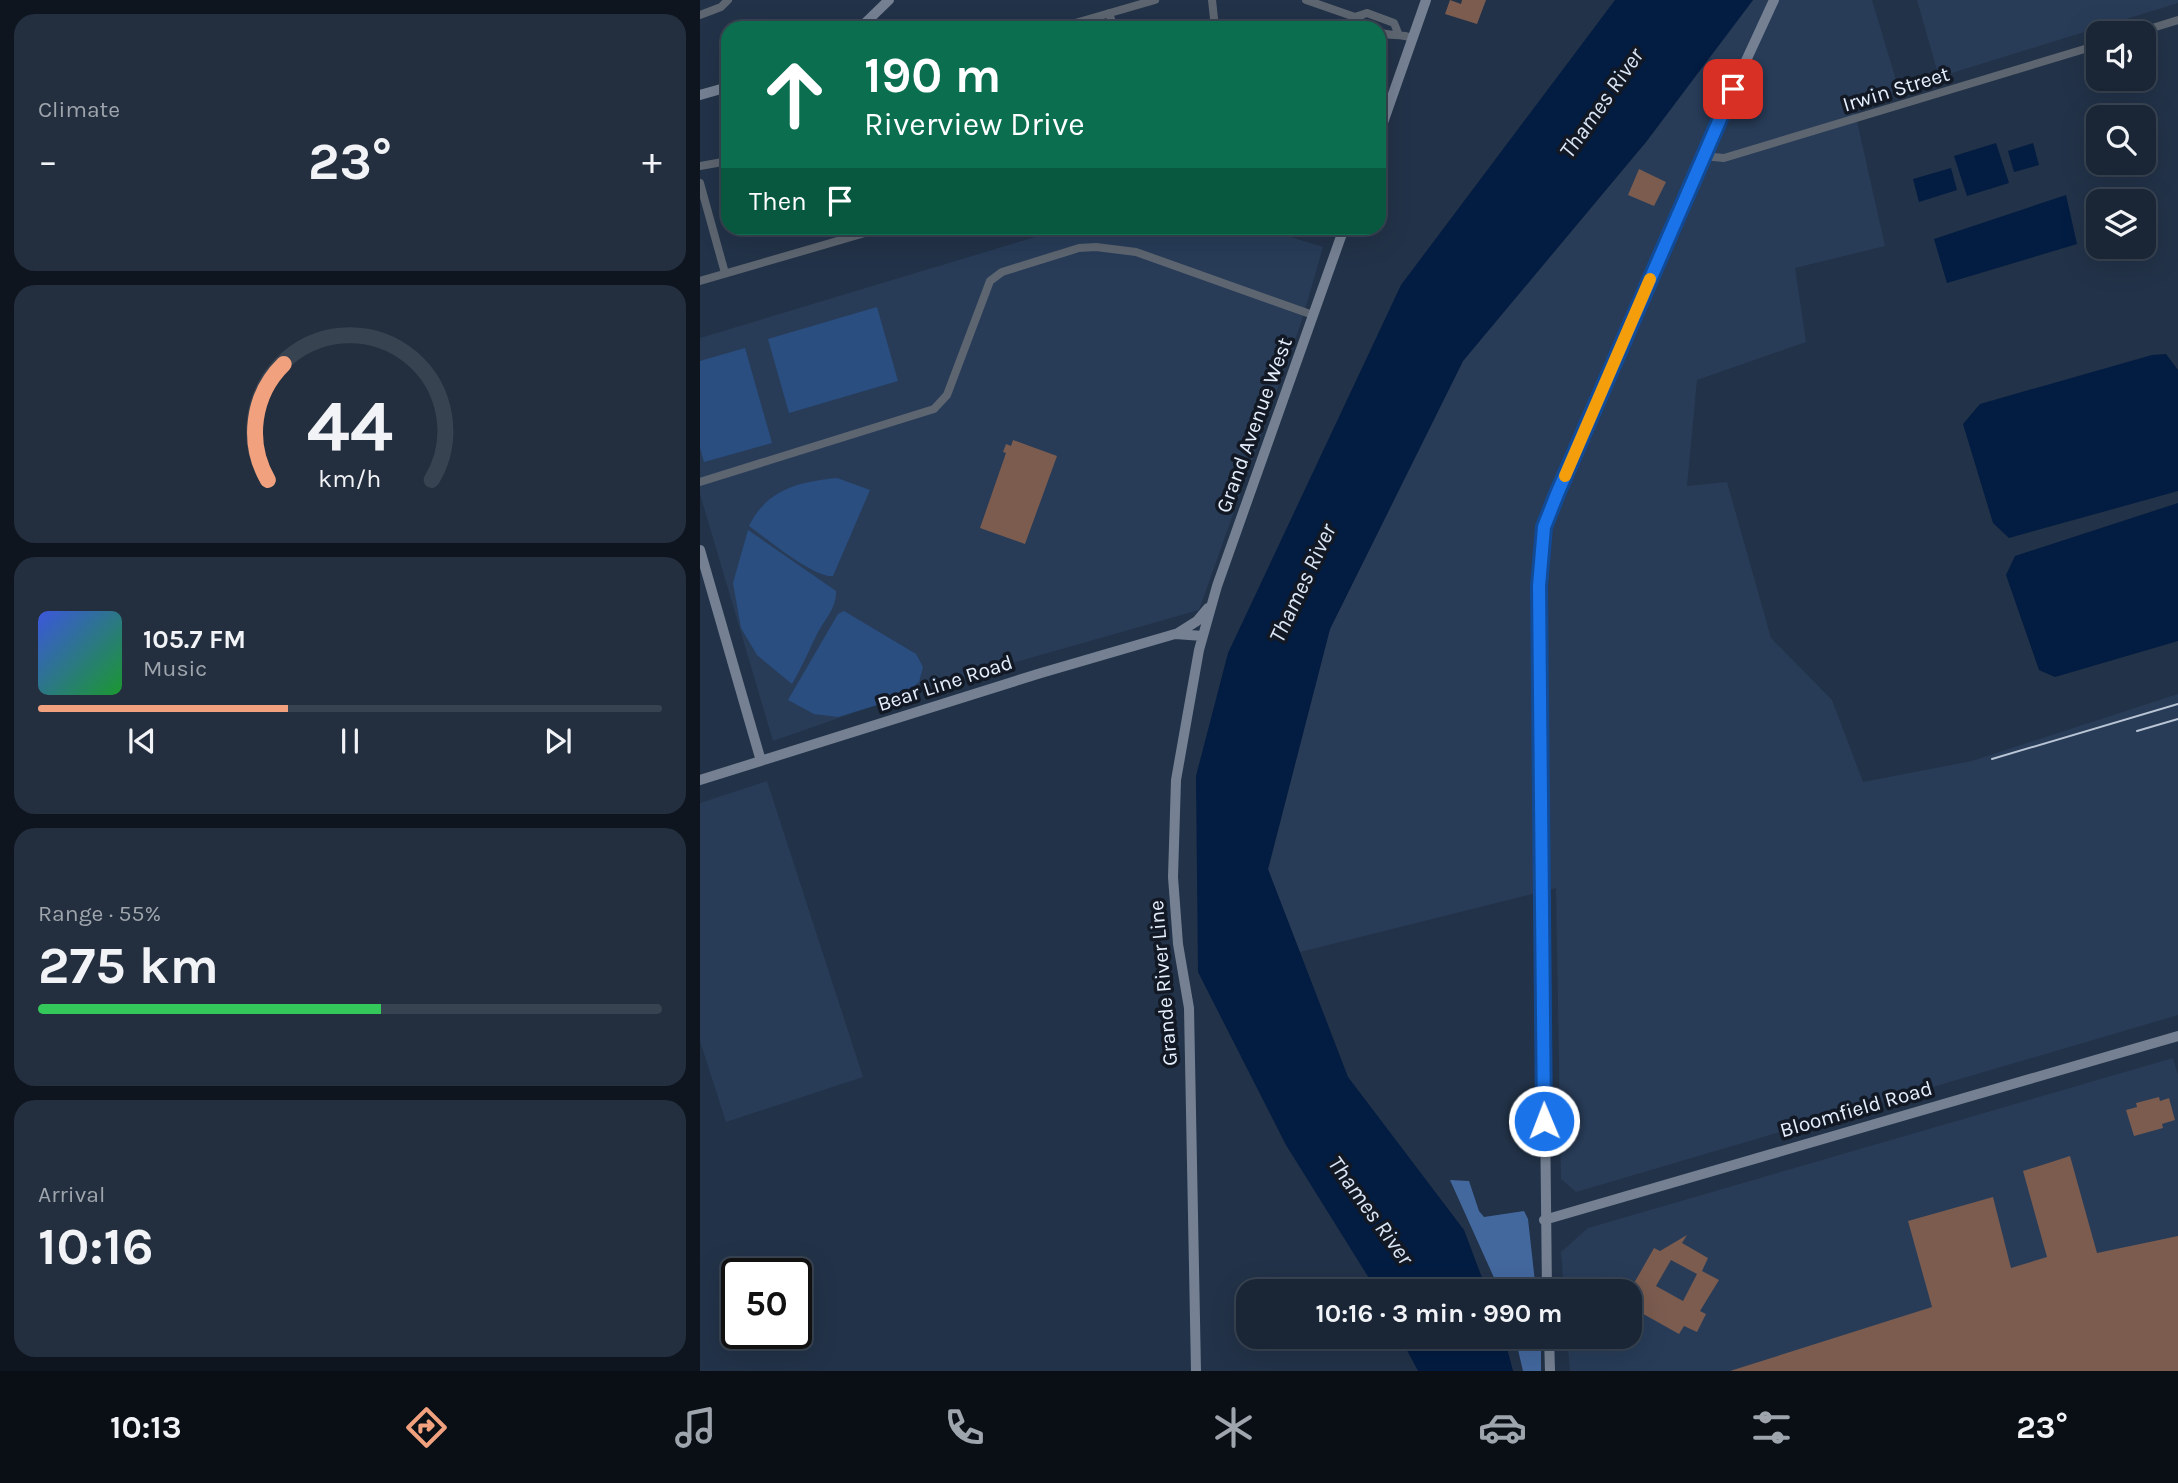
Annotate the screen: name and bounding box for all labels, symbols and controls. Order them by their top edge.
map controls [2086,21,2156,259]
button: sound [2086,21,2156,91]
water label: Thames River [1554,42,1650,164]
text: 190 m [864,47,1001,104]
icon: ahead [749,49,840,140]
pin [1703,59,1763,119]
street label: Irwin Street [1840,61,1952,117]
icon: arrive [1714,70,1752,108]
text: Climate [38,96,120,123]
button: search [2086,105,2156,175]
text: Riverview Drive [864,106,1085,143]
text: 23° [308,131,392,192]
text: − [38,139,58,184]
text: + [642,139,662,184]
icon: arrive [821,182,859,220]
text: Then [749,186,807,217]
button: layers [2086,189,2156,259]
street label: Grand Avenue West [1211,334,1297,516]
text: 44 [307,384,393,469]
text: km/h [318,464,382,493]
water label: Thames River [1263,518,1342,647]
text: 105.7 FM [143,624,246,655]
street label: Bear Line Road [874,650,1016,716]
text: Music [143,655,207,682]
icon: previous [123,722,161,760]
icon: pause [331,722,369,760]
icon: next [539,722,577,760]
street label: Grande River Line [1144,899,1182,1067]
text: Range · 55% [38,900,161,927]
text: 275 km [38,935,219,996]
street label: Bloomfield Road [1777,1076,1935,1142]
position arrow [1507,1084,1581,1158]
water label: Thames River [1322,1151,1420,1271]
text: Arrival [38,1181,105,1208]
text: 10:16 [38,1216,154,1277]
speed limit sign: 50 [721,1258,812,1349]
text: 10:16 · 3 min · 990 m [1316,1298,1562,1329]
icon: directions [402,1403,451,1452]
icon: music [671,1403,720,1452]
icon: phone [940,1403,989,1452]
icon: climate [1209,1403,1258,1452]
icon: car [1478,1403,1527,1452]
icon: filters [1747,1403,1796,1452]
text: 10:13 [110,1409,182,1446]
text: 23° [2016,1409,2068,1446]

